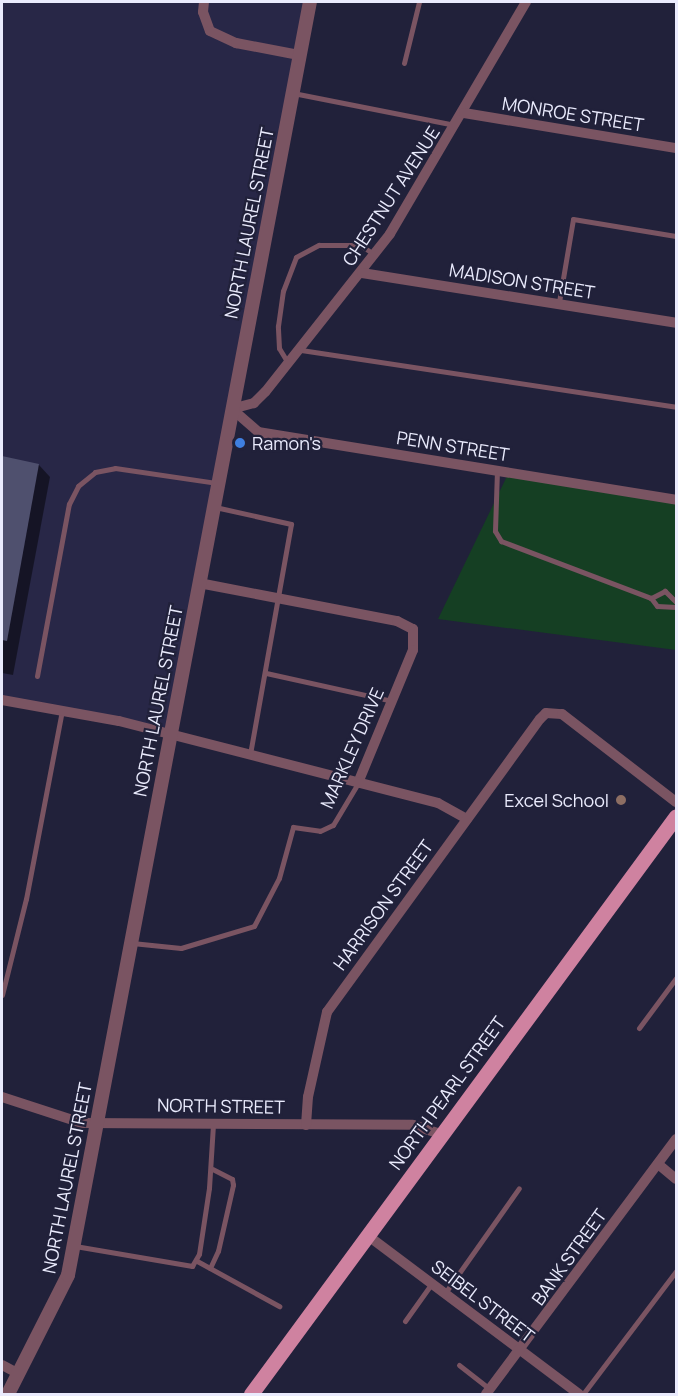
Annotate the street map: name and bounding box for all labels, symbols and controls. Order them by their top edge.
street label: MONROE STREET [501,92,645,136]
street label: CHESTNUT AVENUE [338,122,444,270]
street label: NORTH LAUREL STREET [220,125,278,321]
street label: MADISON STREET [448,259,596,303]
street label: PENN STREET [395,426,511,466]
place label: Ramon's [252,432,321,454]
marker: Ramon's [233,436,247,450]
street label: NORTH LAUREL STREET [129,603,187,799]
street label: MARKLEY DRIVE [316,684,388,812]
place label: Excel School [504,789,609,811]
marker: Excel School [614,793,628,807]
street label: HARRISON STREET [329,836,437,974]
street label: NORTH PEARL STREET [384,1012,510,1174]
street label: NORTH LAUREL STREET [38,1080,96,1276]
street label: NORTH STREET [157,1094,285,1118]
street label: BANK STREET [527,1205,611,1309]
street label: SEIBEL STREET [427,1255,539,1347]

